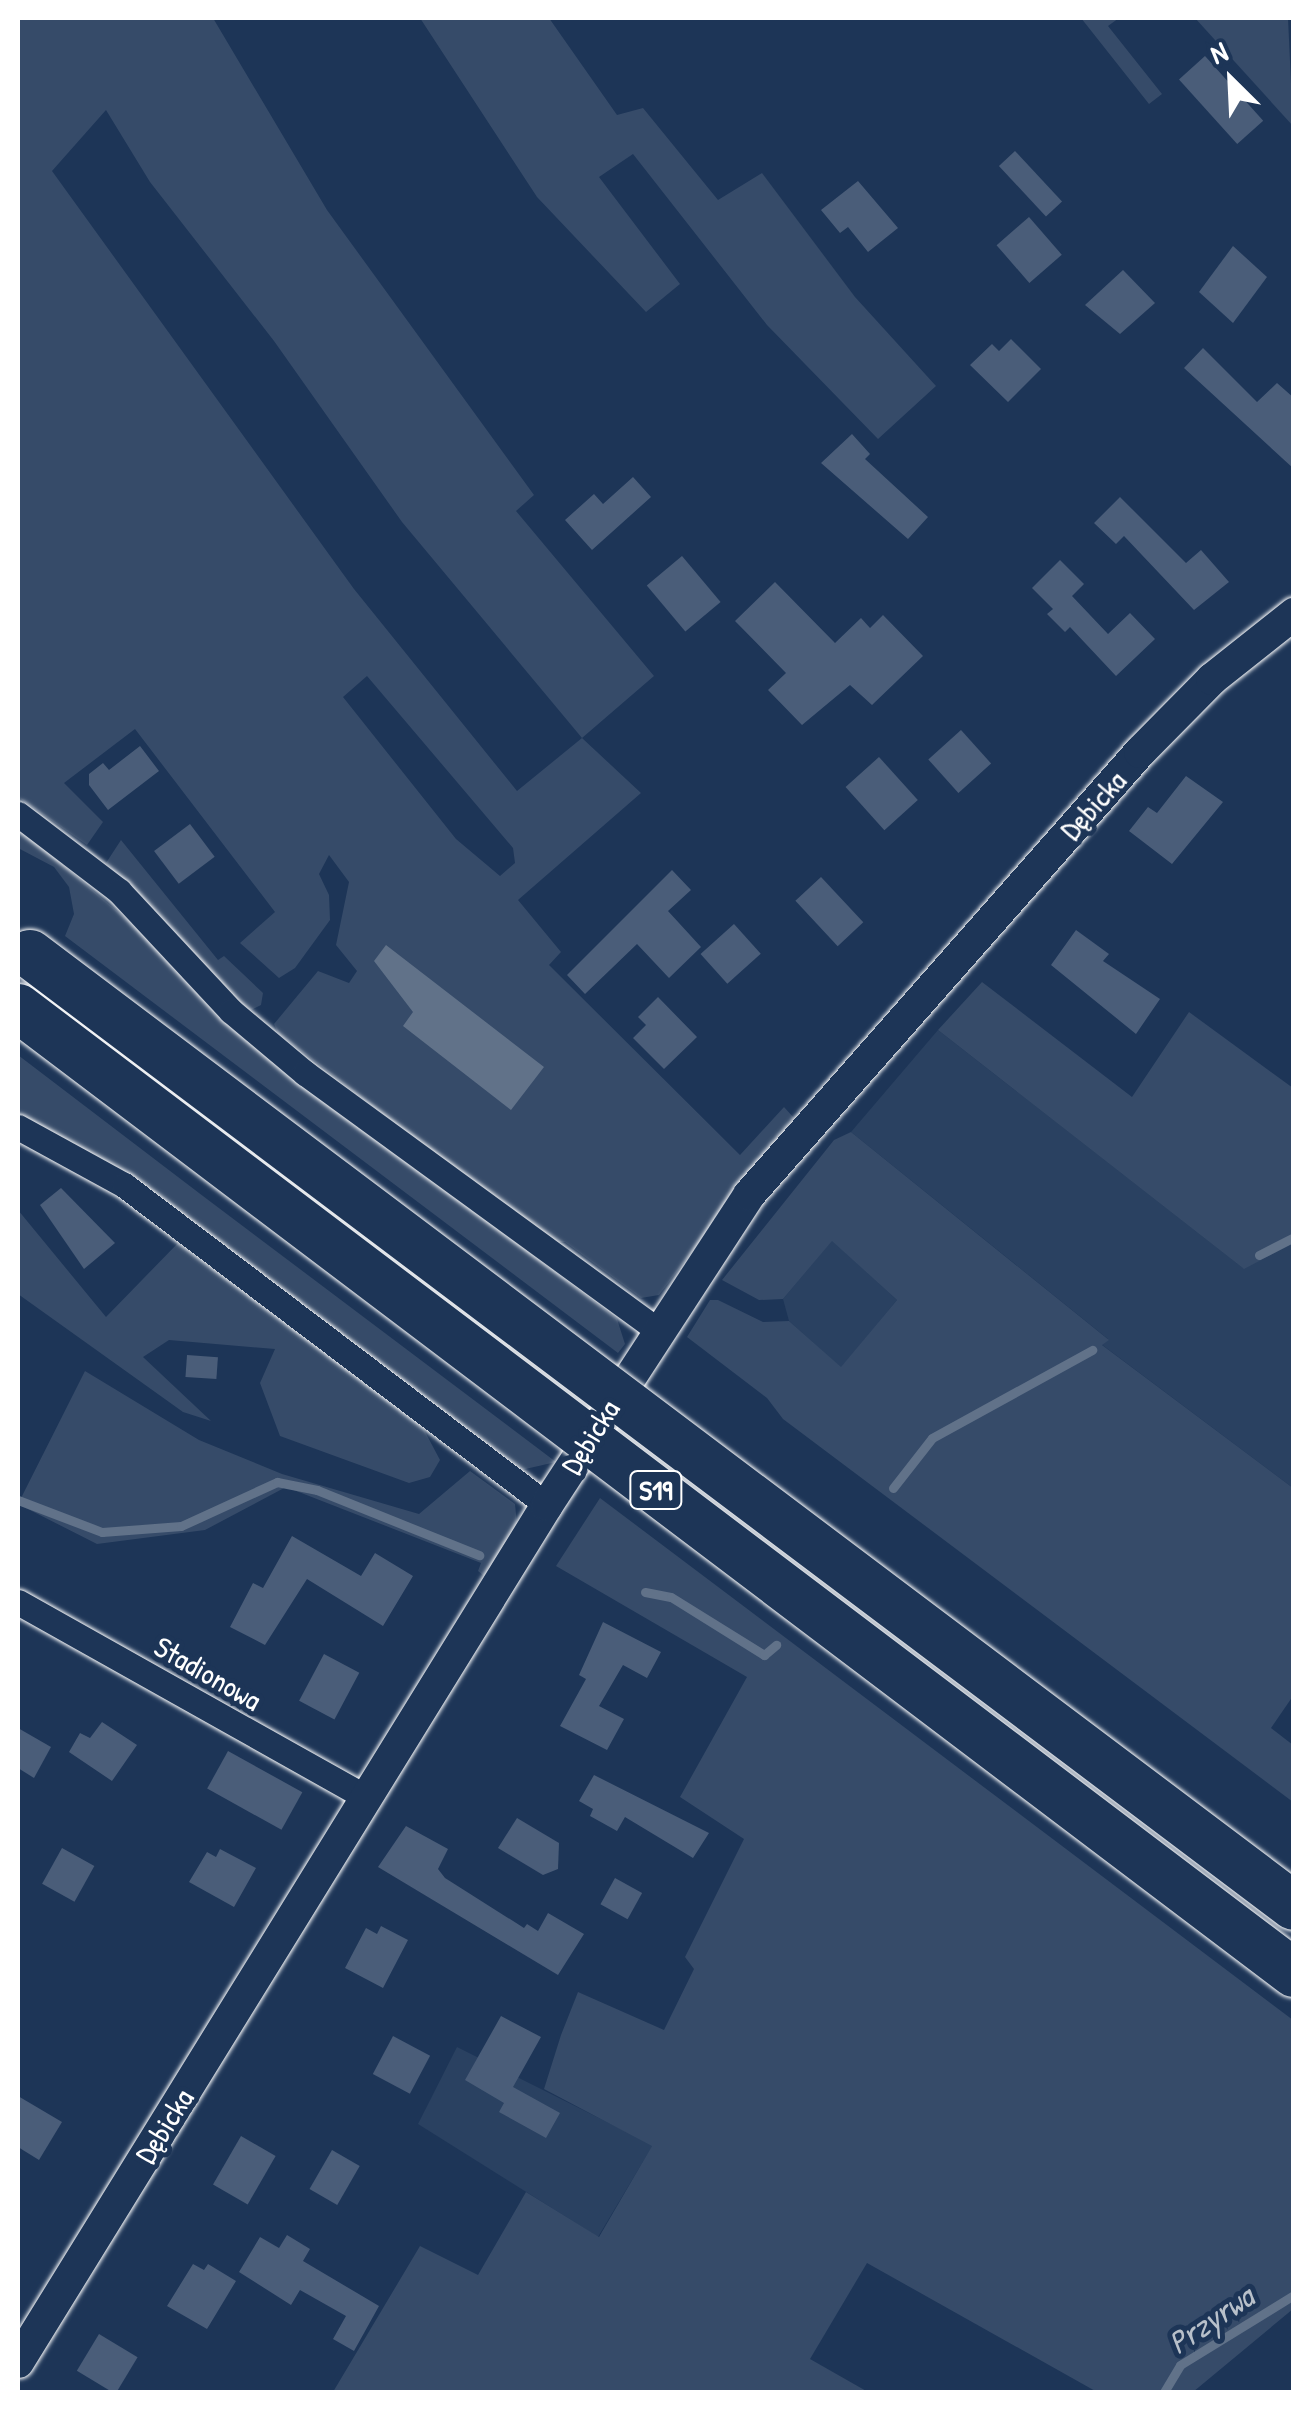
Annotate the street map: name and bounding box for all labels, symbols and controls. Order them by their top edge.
north arrow [1181,30,1281,130]
text: N [1204,32,1233,73]
street label: Dębicka [1052,763,1134,847]
street label: Dębicka [553,1393,627,1481]
road number: S19 [628,1467,684,1513]
street label: Stadionowa [148,1628,268,1718]
street label: Dębicka [127,2082,201,2170]
water label: Przyrwa [1161,2278,1261,2362]

